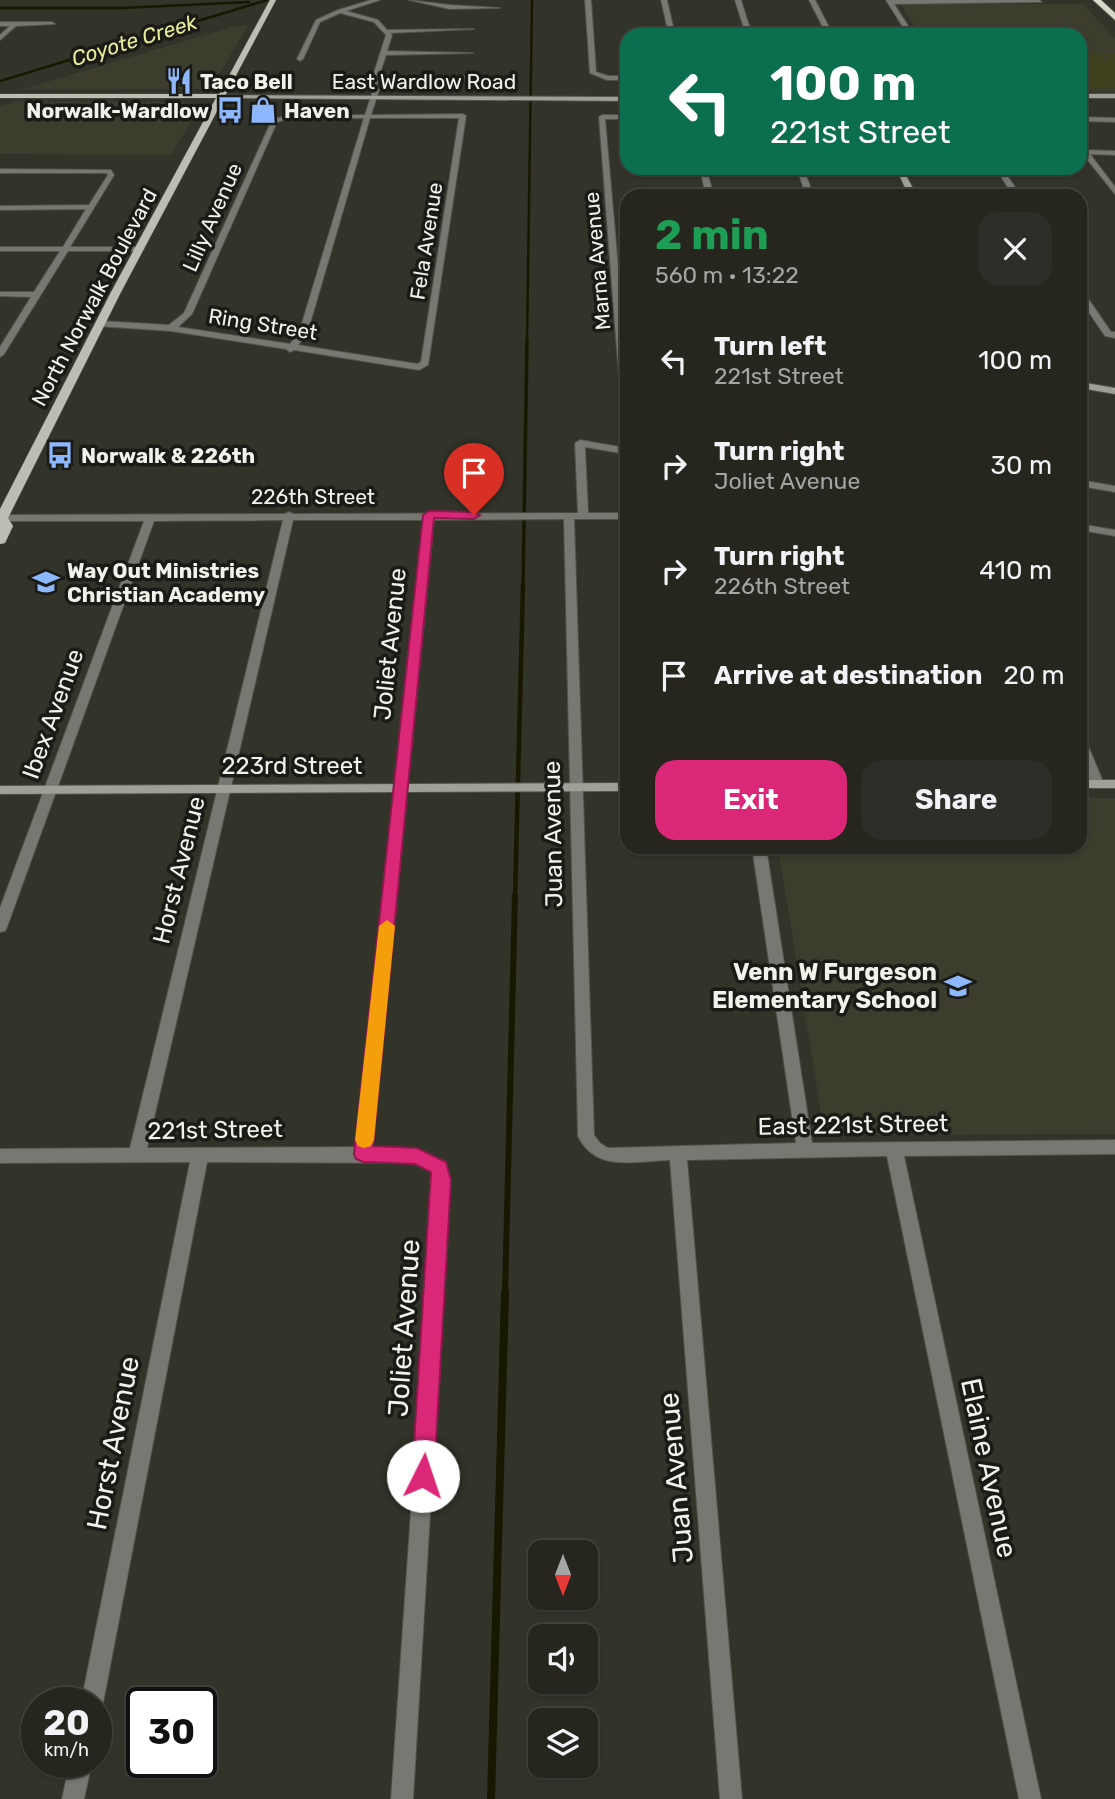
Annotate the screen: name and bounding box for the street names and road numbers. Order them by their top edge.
street label: East Wardlow Road [332,69,516,94]
street label: Lilly Avenue [177,159,247,275]
street label: Fela Avenue [404,180,448,302]
street label: North Norwalk Boulevard [26,184,162,410]
street label: Marna Avenue [579,191,615,331]
street label: Ring Street [207,303,319,345]
street label: 226th Street [251,484,375,509]
street label: Joliet Avenue [368,567,412,721]
street label: Ibex Avenue [17,645,89,783]
street label: 223rd Street [221,752,363,780]
street label: Juan Avenue [538,760,568,908]
street label: Horst Avenue [147,793,211,947]
street label: East 221st Street [757,1109,949,1141]
street label: 221st Street [147,1115,283,1145]
street label: Joliet Avenue [381,1238,427,1418]
street label: Horst Avenue [80,1353,146,1533]
street label: Elaine Avenue [954,1375,1024,1561]
street label: Juan Avenue [652,1391,700,1565]

